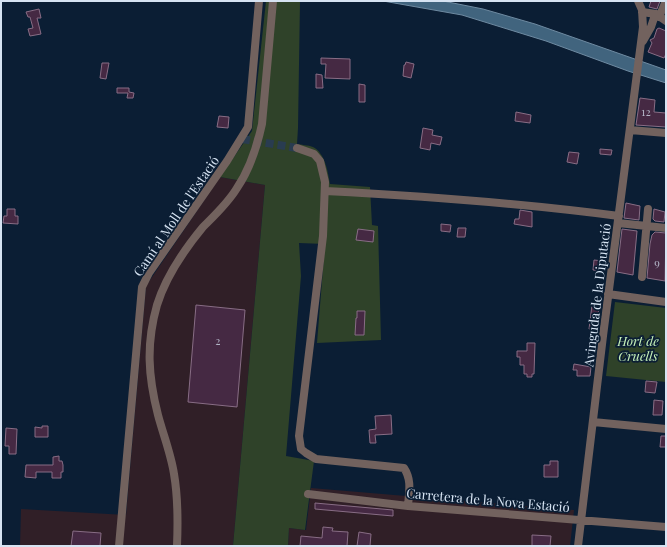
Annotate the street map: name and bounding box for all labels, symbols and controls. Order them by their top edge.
house number: 12 [641,104,651,119]
street label: Camí al Moll de l'Estació [129,152,222,279]
street label: Avinguda de la Diputació [579,222,614,369]
house number: 9 [654,255,660,270]
park label: Hort de Cruells [616,332,659,364]
house number: 2 [215,333,221,348]
street label: Carretera de la Nova Estació [406,484,570,515]

